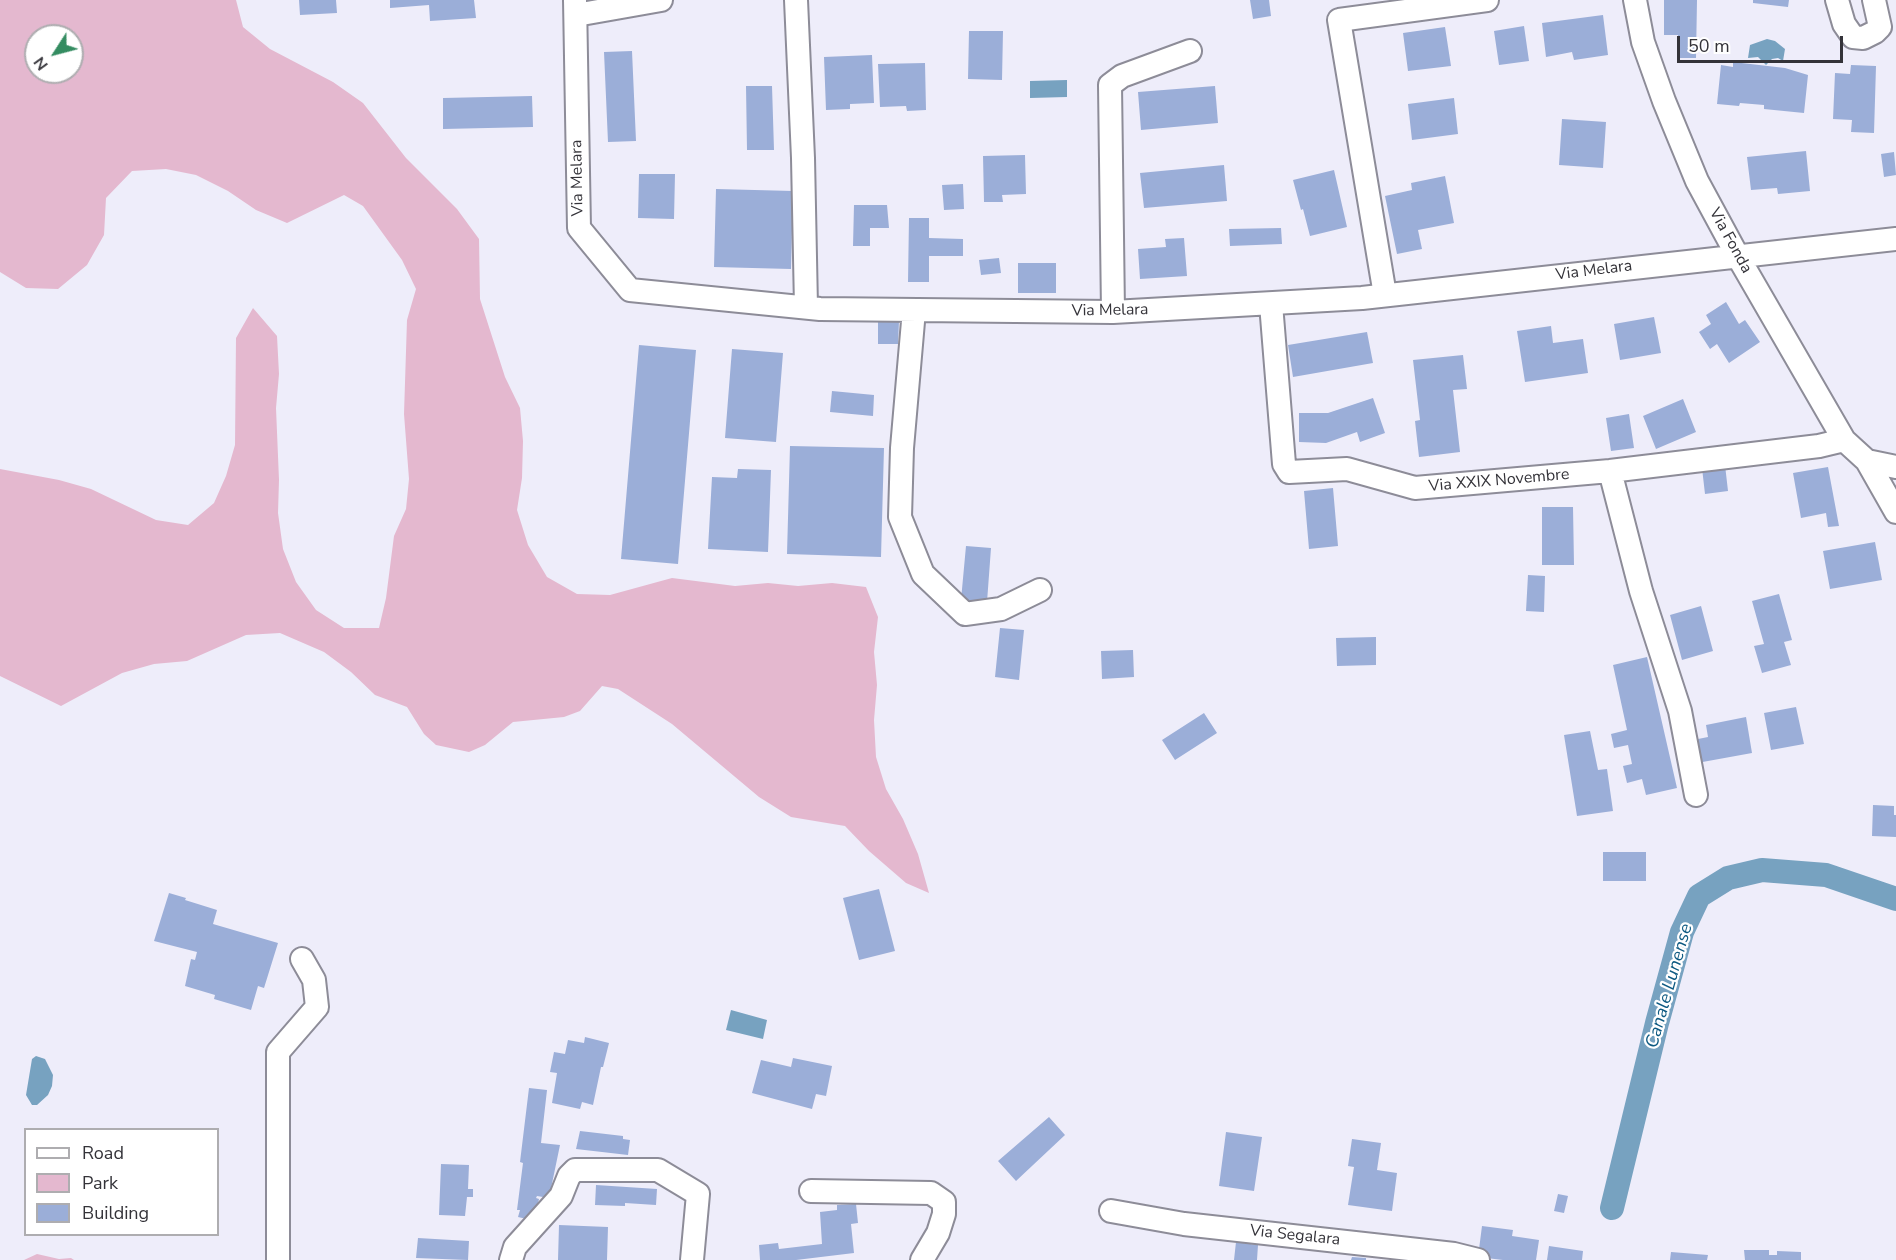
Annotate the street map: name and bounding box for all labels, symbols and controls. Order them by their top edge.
north arrow [24,24,84,84]
scale bar [1680,24,1846,62]
text: 50 m [1688,34,1730,58]
text: N [29,52,53,75]
street label: Via Melara [568,139,588,217]
street label: Via Fonda [1704,205,1756,277]
street label: Via Melara [1555,257,1633,285]
street label: Via Melara [1071,301,1149,321]
street label: Via XXIX Novembre [1428,465,1570,497]
water label: Canale Lunense [1642,921,1698,1051]
legend [24,1128,219,1236]
text: Road [82,1141,124,1165]
text: Park [82,1171,118,1195]
text: Building [82,1201,149,1225]
street label: Via Segalara [1249,1222,1341,1250]

